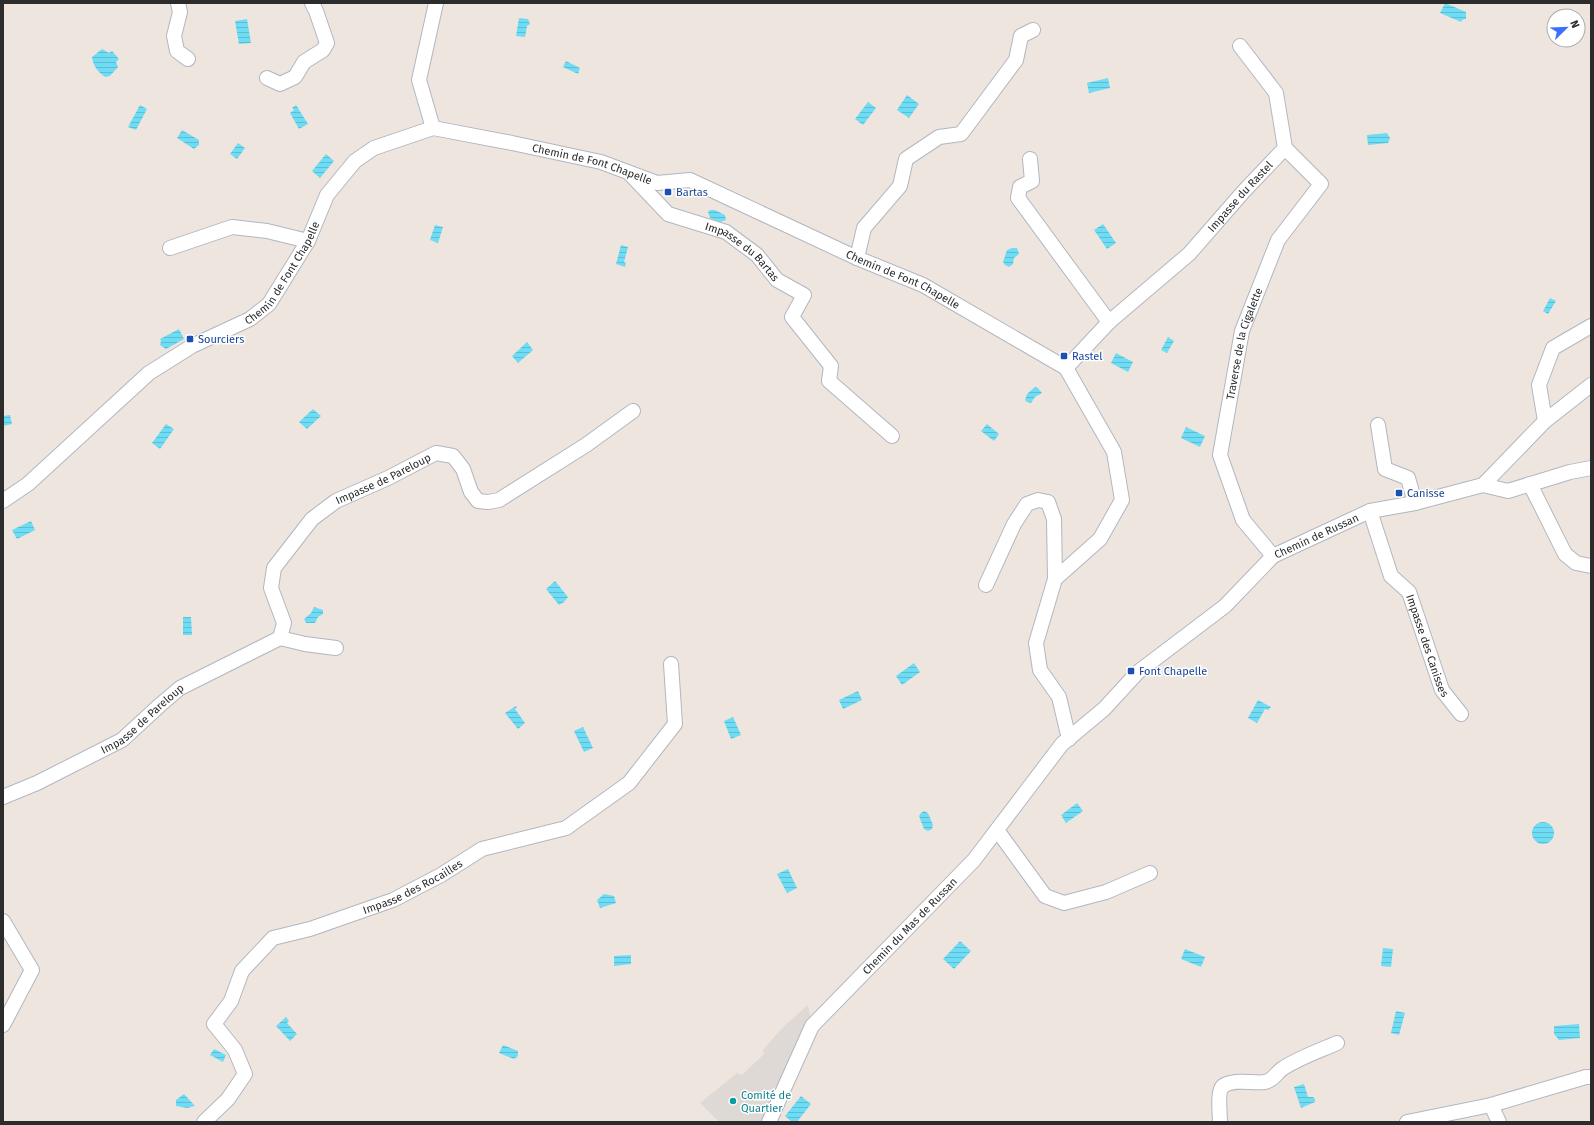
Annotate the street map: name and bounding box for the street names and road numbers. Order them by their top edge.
street label: Chemin de Font Chapelle [531,141,654,188]
street label: Impasse du Rastel [1205,159,1276,235]
street label: Chemin de Font Chapelle [243,220,322,328]
street label: Impasse du Bartas [703,220,782,284]
street label: Chemin de Font Chapelle [844,248,962,312]
street label: Traverse de la Cigalette [1224,286,1265,401]
street label: Impasse de Pareloup [334,451,433,507]
street label: Chemin de Russan [1272,511,1361,561]
street label: Impasse des Canisses [1403,593,1451,700]
street label: Impasse de Pareloup [99,681,187,757]
street label: Impasse des Rocailles [361,857,465,917]
street label: Chemin du Mas de Russan [860,875,960,977]

